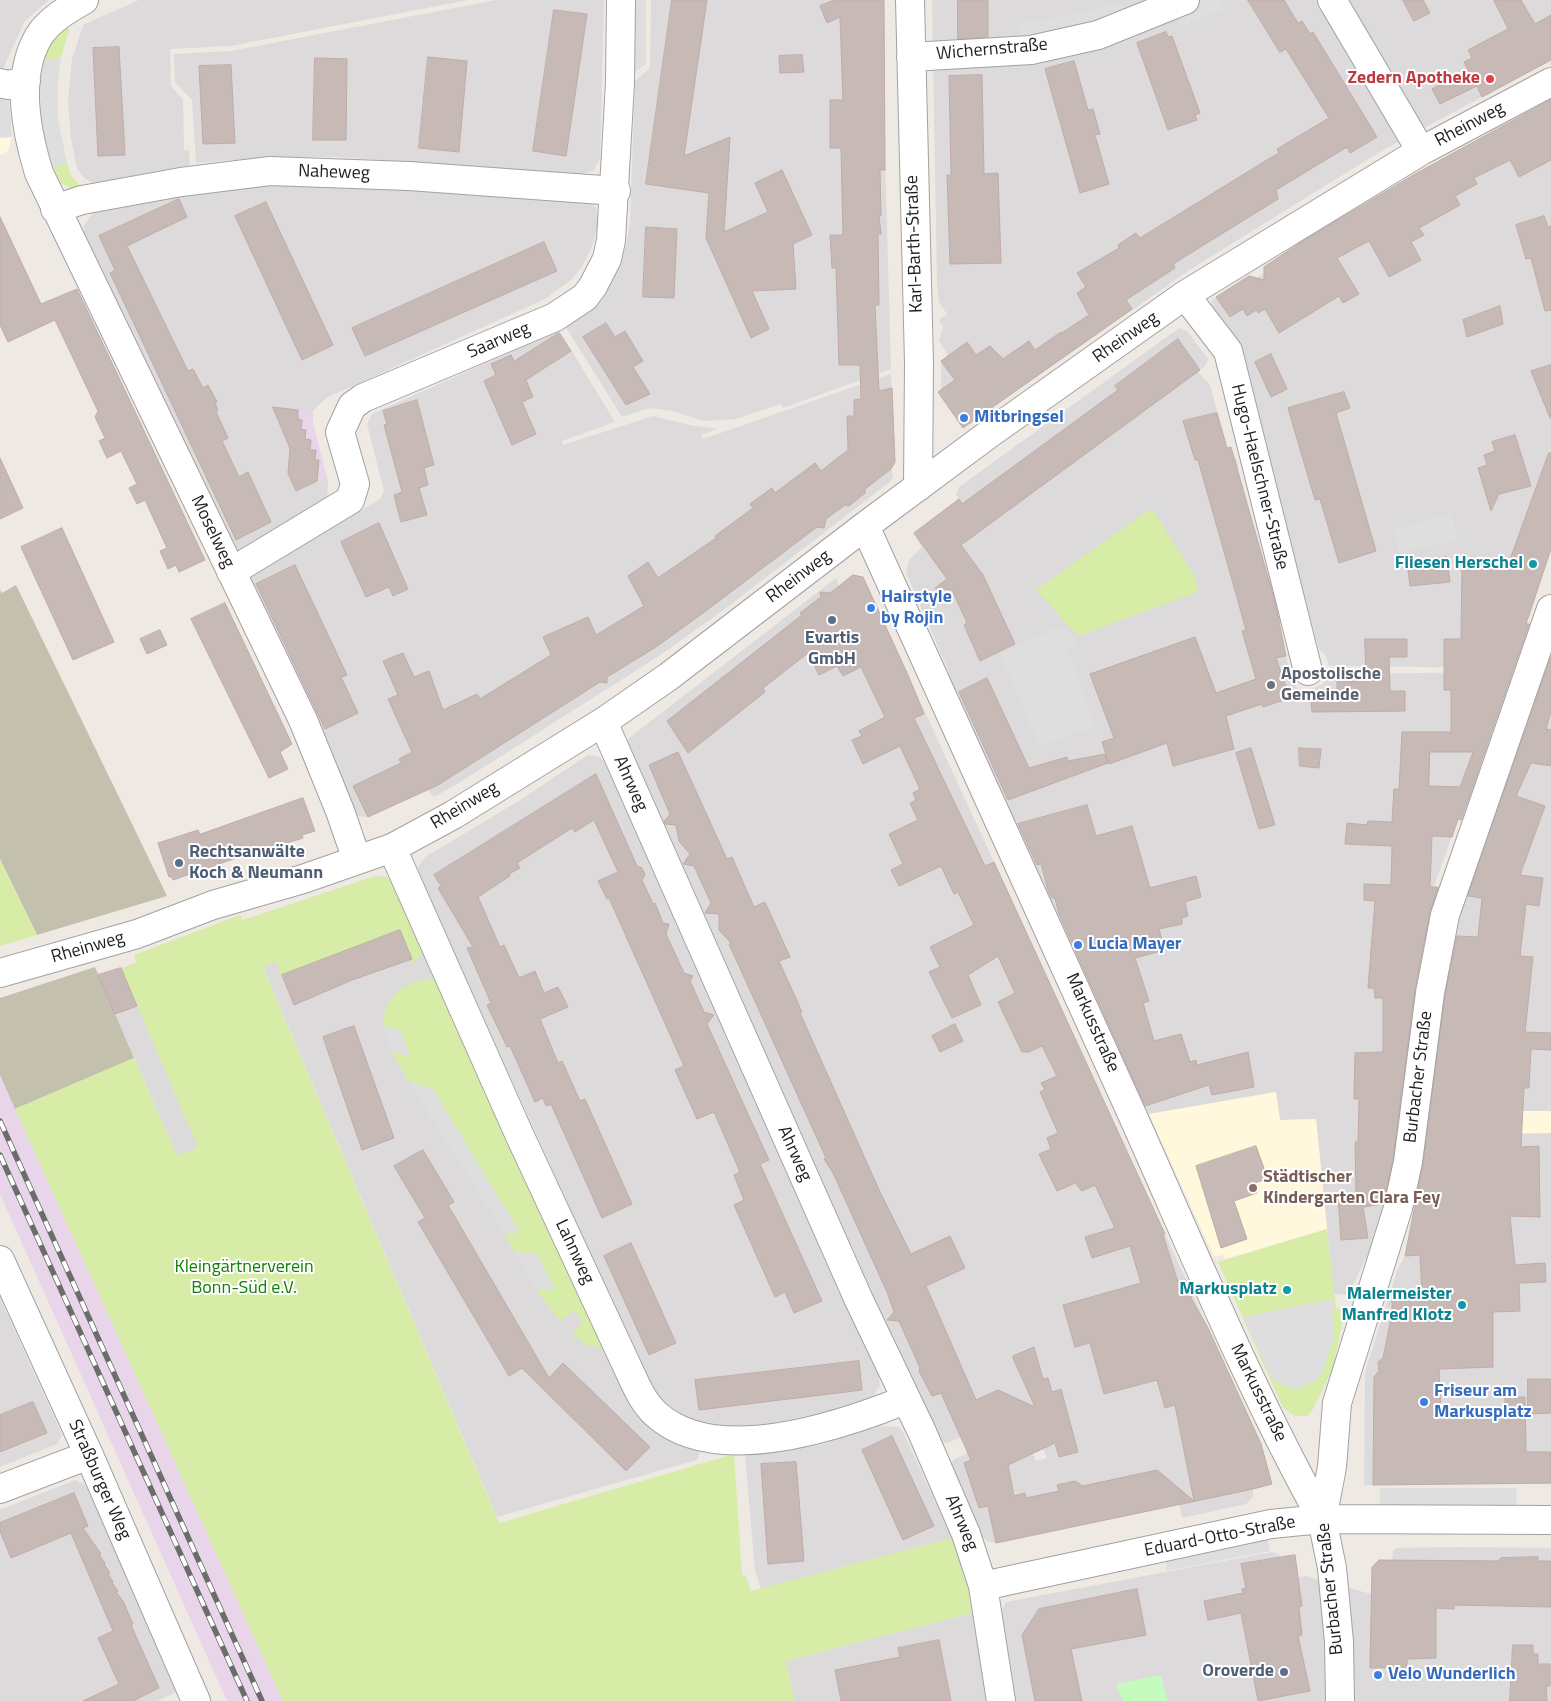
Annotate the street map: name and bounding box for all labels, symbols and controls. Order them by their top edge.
street label: Wichernstraße [935,34,1049,66]
place label: Zedern Apotheke [1348,68,1480,90]
marker: Zedern Apotheke [1484,73,1496,85]
street label: Rheinweg [1432,98,1508,152]
street label: Naheweg [298,161,370,185]
street label: Karl-Barth-Straße [902,175,928,313]
street label: Rheinweg [1089,308,1163,368]
street label: Saarweg [464,318,534,364]
street label: Hugo-Haelschner-Straße [1225,382,1293,572]
place label: Mitbringsel [974,407,1064,429]
marker: Mitbringsel [958,412,970,424]
street label: Moselweg [185,492,239,572]
street label: Rheinweg [762,546,836,608]
place label: Fliesen Herschel [1395,553,1523,575]
marker: Fliesen Herschel [1527,558,1539,570]
place label: Hairstyle by Rojin [881,587,952,630]
marker: Hairstyle by Rojin [865,602,877,614]
marker: Evartis GmbH [826,614,838,626]
place label: Evartis GmbH [805,628,859,670]
place label: Apostolische Gemeinde [1281,664,1381,706]
marker: Apostolische Gemeinde [1265,679,1277,691]
street label: Ahrweg [608,753,652,815]
street label: Rheinweg [427,777,503,835]
place label: Rechtsanwälte Koch & Neumann [189,842,323,884]
marker: Rechtsanwälte Koch & Neumann [173,857,185,869]
street label: Rheinweg [49,927,127,969]
place label: Lucia Mayer [1088,934,1182,956]
marker: Lucia Mayer [1072,939,1084,951]
street label: Markusstraße [1061,970,1123,1076]
street label: Burbacher Straße [1400,1010,1438,1144]
street label: Ahrweg [772,1123,816,1185]
place label: Städtischer Kindergarten Clara Fey [1263,1167,1440,1210]
marker: Städtischer Kindergarten Clara Fey [1247,1182,1259,1194]
street label: Lahnweg [550,1216,598,1288]
park label: Kleingärtnerverein Bonn-Süd e.V. [174,1257,314,1300]
place label: Markusplatz [1179,1279,1277,1301]
marker: Markusplatz [1281,1284,1293,1296]
place label: Malermeister Manfred Klotz [1341,1284,1452,1326]
marker: Malermeister Manfred Klotz [1456,1299,1468,1311]
street label: Markusstraße [1225,1341,1291,1445]
place label: Friseur am Markusplatz [1434,1381,1532,1424]
marker: Friseur am Markusplatz [1418,1396,1430,1408]
street label: Straßburger Weg [63,1417,135,1543]
street label: Ahrweg [940,1492,982,1554]
street label: Eduard-Otto-Straße [1143,1512,1297,1562]
street label: Burbacher Straße [1313,1522,1349,1656]
place label: Oroverde [1202,1661,1274,1683]
place label: Velo Wunderlich [1388,1664,1516,1686]
marker: Oroverde [1278,1666,1290,1678]
marker: Velo Wunderlich [1372,1669,1384,1681]

